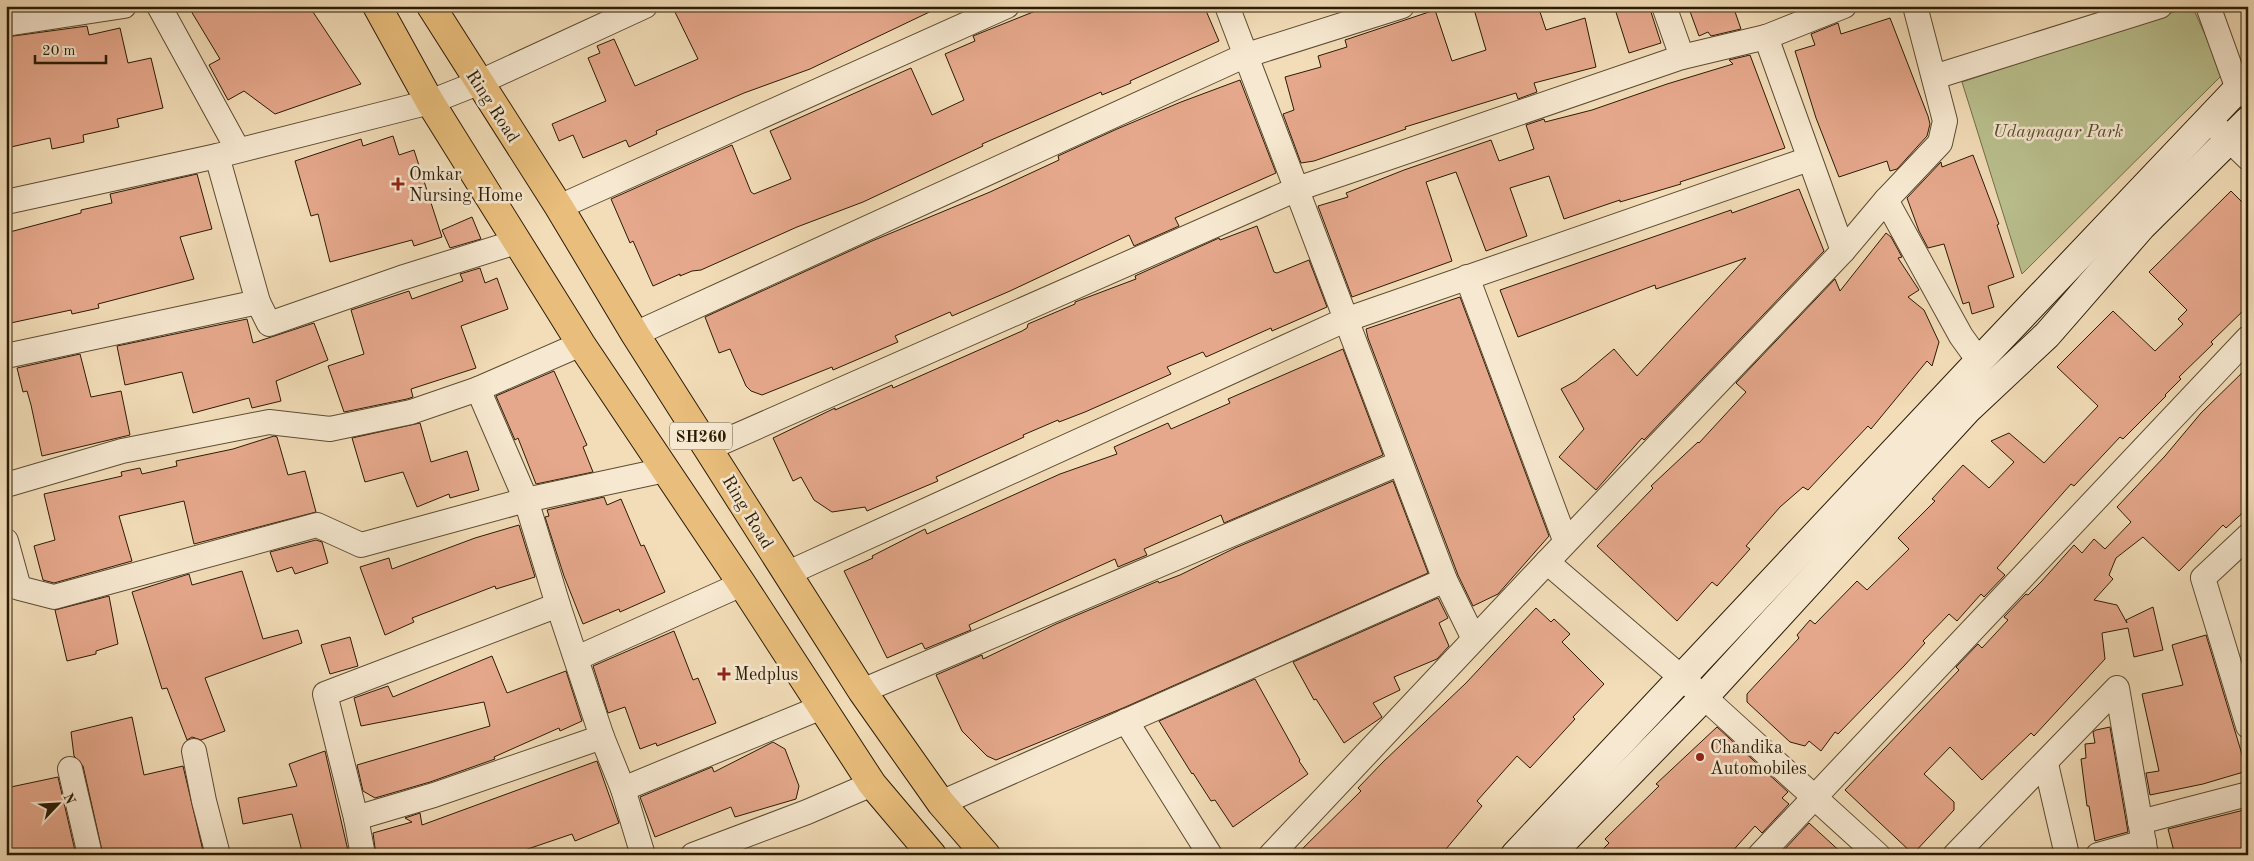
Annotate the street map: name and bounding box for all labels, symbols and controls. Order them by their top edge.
scale bar [35,32,106,64]
text: 20 m [42,44,76,59]
street label: Ring Road [462,67,522,146]
park label: Udaynagar Park [1993,123,2124,141]
place label: Omkar Nursing Home [409,166,523,205]
marker: Omkar Nursing Home [391,177,405,191]
road number: SH260 [670,422,732,450]
street label: Ring Road [718,473,776,552]
place label: Medplus [734,666,799,684]
marker: Medplus [718,668,730,680]
place label: Chandika Automobiles [1710,739,1807,778]
marker: Chandika Automobiles [1694,751,1706,763]
north arrow [32,778,82,828]
text: N [60,791,78,807]

